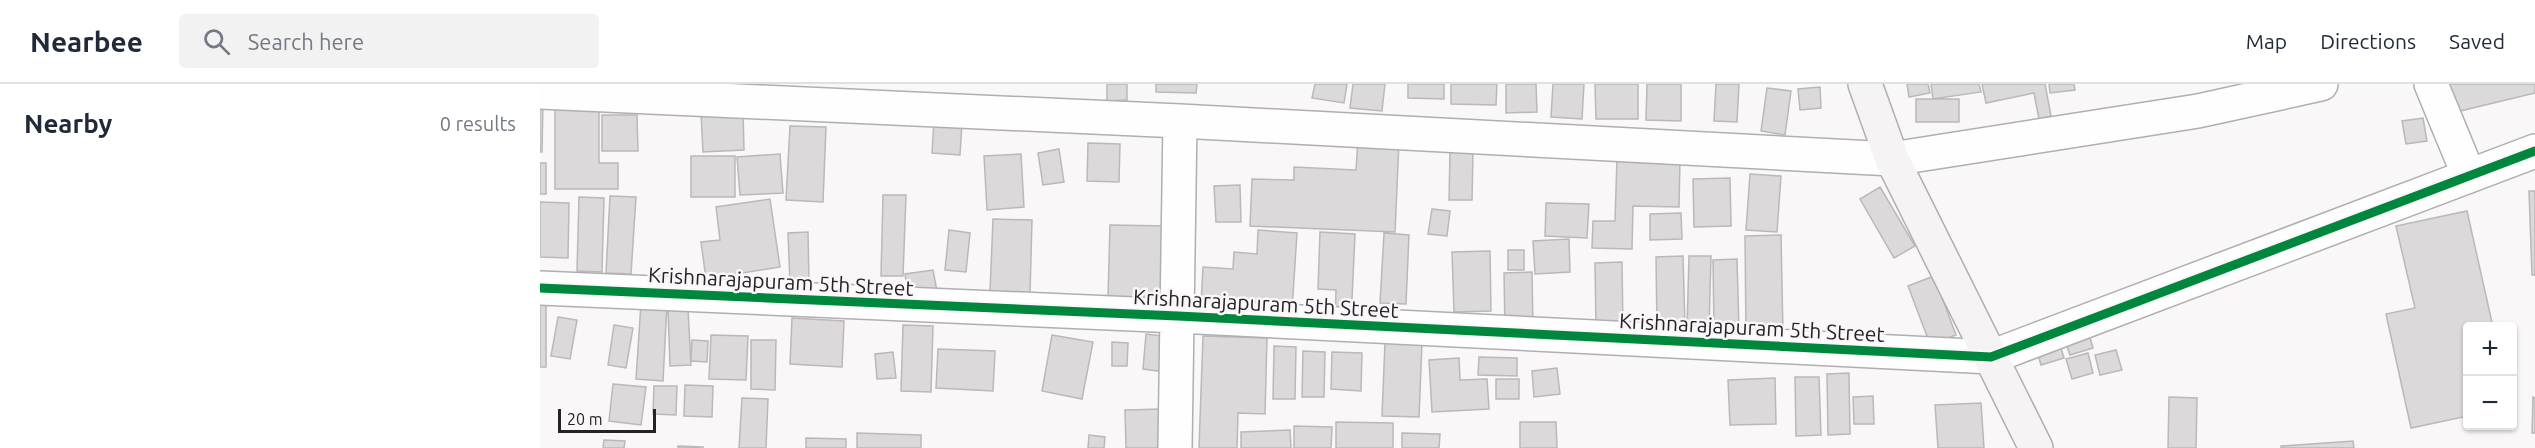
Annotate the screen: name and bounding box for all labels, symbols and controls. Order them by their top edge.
search box [179,14,599,68]
icon: search [200,25,233,58]
text: Nearbee [30,26,143,57]
text: Search here [248,29,364,54]
text: Map [2246,29,2287,53]
text: Directions [2320,29,2416,53]
text: Saved [2449,29,2505,53]
text: Nearby [24,109,112,138]
text: 0 results [440,112,516,135]
street label: Krishnarajapuram 5th Street [648,262,914,300]
street label: Krishnarajapuram 5th Street [1133,284,1399,322]
street label: Krishnarajapuram 5th Street [1619,308,1885,346]
map controls [2463,322,2517,430]
button: + [2463,322,2517,376]
button: − [2463,376,2517,430]
scale bar [558,406,656,434]
text: 20 m [567,410,603,428]

